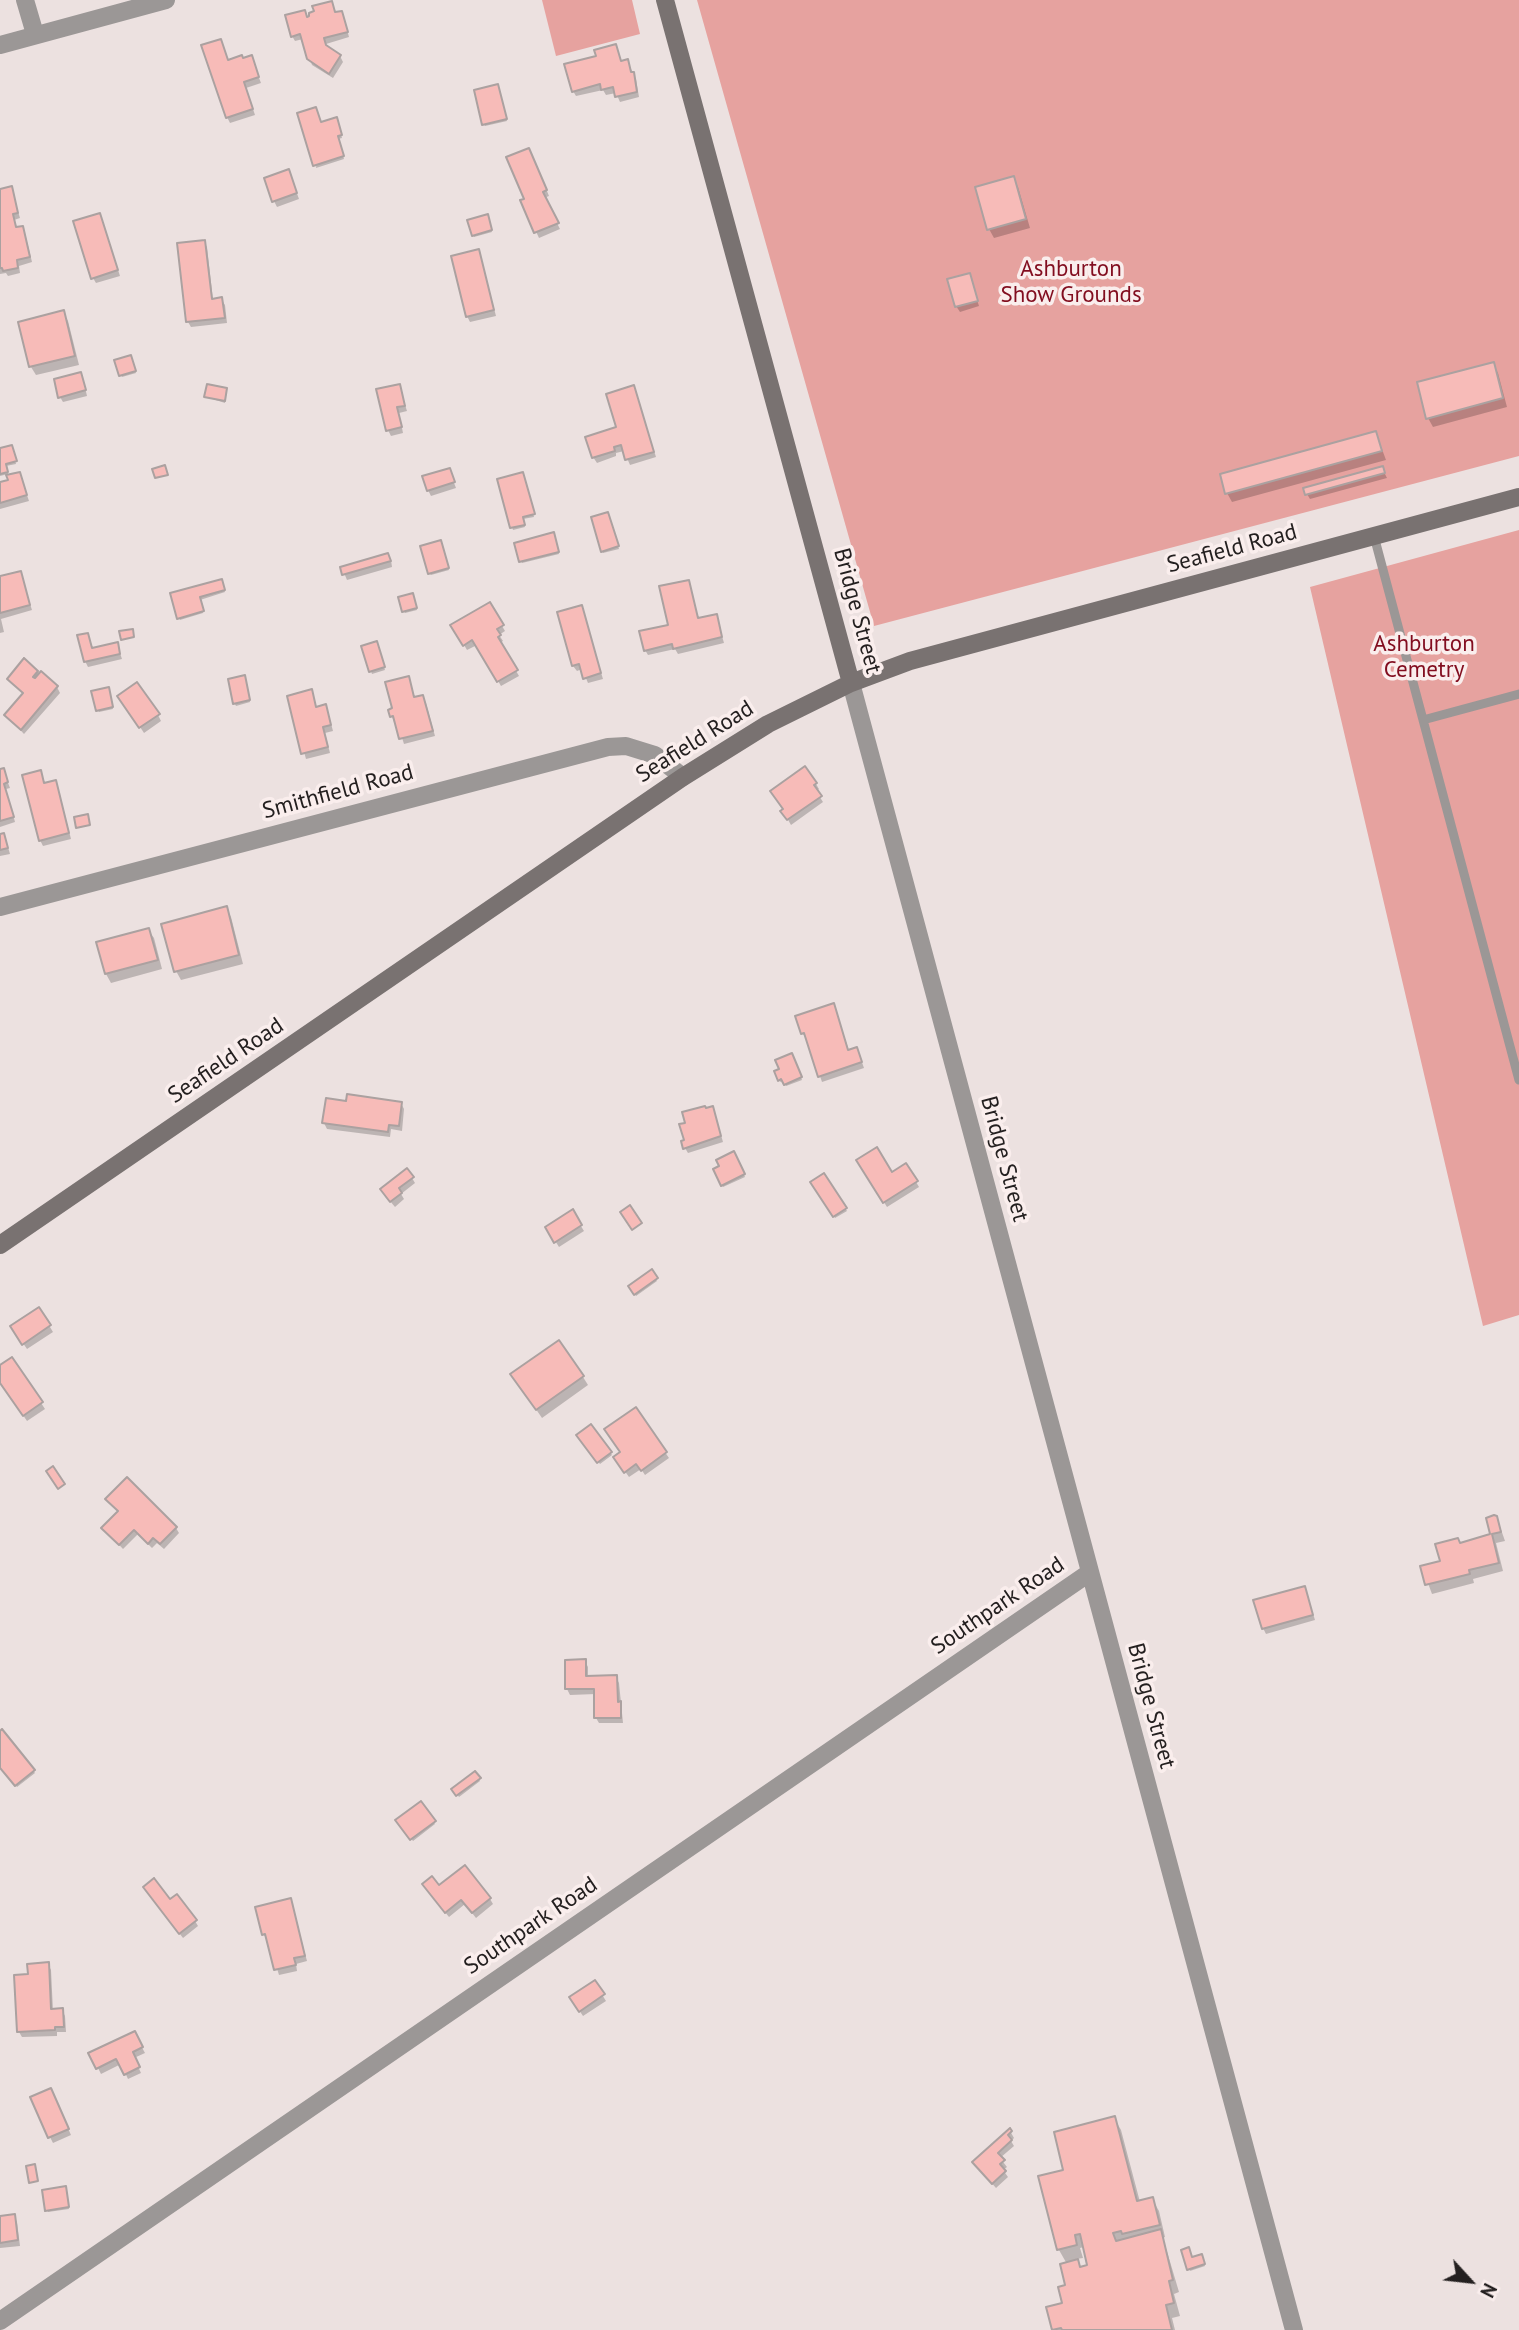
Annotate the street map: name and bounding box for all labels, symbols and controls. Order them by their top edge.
park label: Ashburton Show Grounds [1000,255,1142,309]
street label: Seafield Road [1164,518,1300,580]
street label: Bridge Street [827,545,887,677]
park label: Ashburton Cemetry [1373,630,1475,684]
street label: Seafield Road [631,695,759,789]
street label: Smithfield Road [259,759,417,825]
street label: Seafield Road [163,1012,289,1110]
street label: Bridge Street [974,1093,1034,1225]
street label: Southpark Road [926,1551,1070,1661]
street label: Bridge Street [1121,1640,1181,1772]
street label: Southpark Road [459,1871,603,1981]
north arrow [1435,2246,1505,2316]
text: N [1475,2280,1502,2302]

